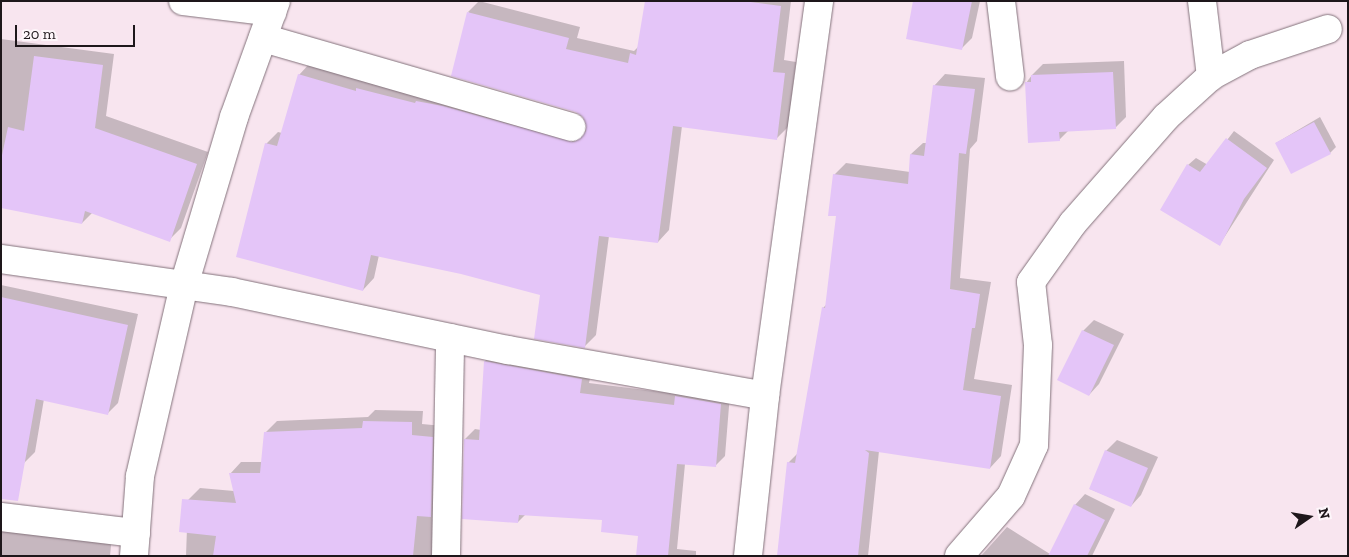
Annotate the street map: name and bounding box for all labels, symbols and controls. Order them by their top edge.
scale bar [18,15,138,47]
text: 20 m [23,25,56,43]
north arrow [1284,492,1334,542]
text: N [1315,506,1334,521]

